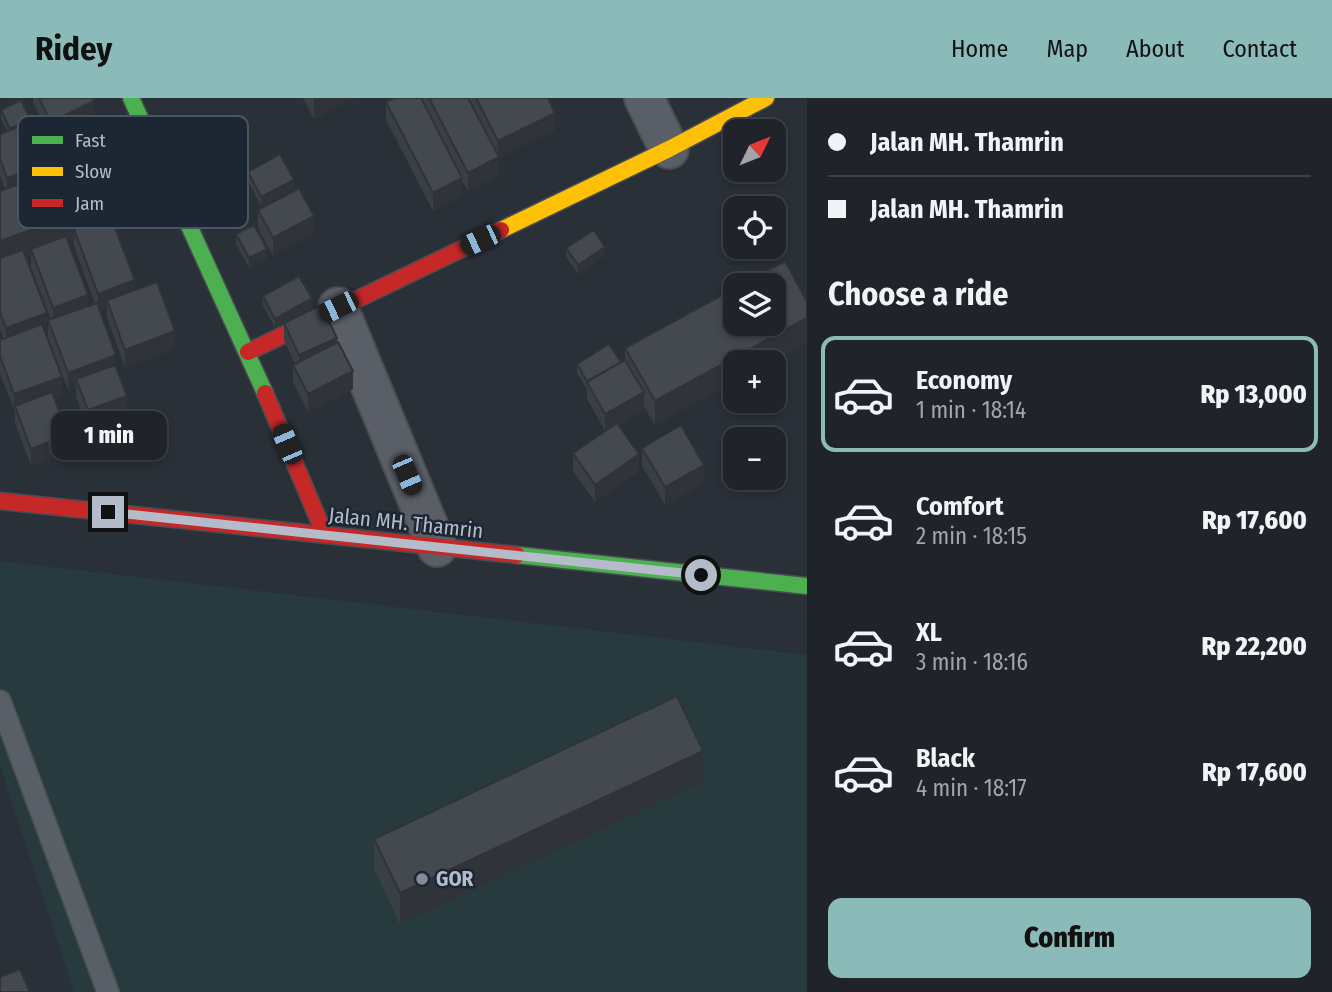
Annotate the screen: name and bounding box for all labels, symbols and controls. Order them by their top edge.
text: Ridey [35,29,112,69]
text: Home [951,35,1008,63]
text: Map [1046,35,1088,63]
text: About [1126,35,1184,63]
text: Contact [1222,35,1297,63]
legend [18,116,248,228]
north arrow [723,119,786,182]
map controls [723,119,786,490]
text: Jalan MH. Thamrin [870,127,1064,158]
text: Fast [75,129,106,152]
text: Slow [75,160,112,183]
text: Jam [75,192,104,215]
text: Jalan MH. Thamrin [870,194,1064,225]
button: locate [723,196,786,259]
car [457,222,504,258]
button: layers [723,273,786,336]
text: Choose a ride [828,275,1009,313]
car [315,288,362,326]
button: + [723,350,786,413]
icon: car [832,363,895,426]
text: Economy [916,365,1012,396]
text: Rp 13,000 [1200,379,1307,410]
text: 1 min · 18:14 [916,396,1026,424]
callout: 1 min [50,410,166,460]
text: 1 min [84,421,134,449]
car [270,421,305,467]
button: − [723,427,786,490]
car [390,452,425,498]
icon: car [832,489,895,552]
text: Comfort [916,491,1004,522]
route end [92,496,124,528]
street label: Jalan MH. Thamrin [327,502,485,544]
text: Rp 17,600 [1202,505,1307,536]
text: 2 min · 18:15 [916,522,1027,550]
route start [685,559,717,591]
icon: car [832,615,895,678]
text: XL [916,617,942,648]
text: Rp 22,200 [1202,631,1307,662]
text: 3 min · 18:16 [916,648,1028,676]
icon: car [832,741,895,804]
text: Black [916,743,975,774]
text: Rp 17,600 [1202,757,1307,788]
text: 4 min · 18:17 [916,774,1027,802]
place label: GOR [436,866,474,892]
marker: GOR [414,871,430,887]
button: Confirm [828,898,1311,978]

